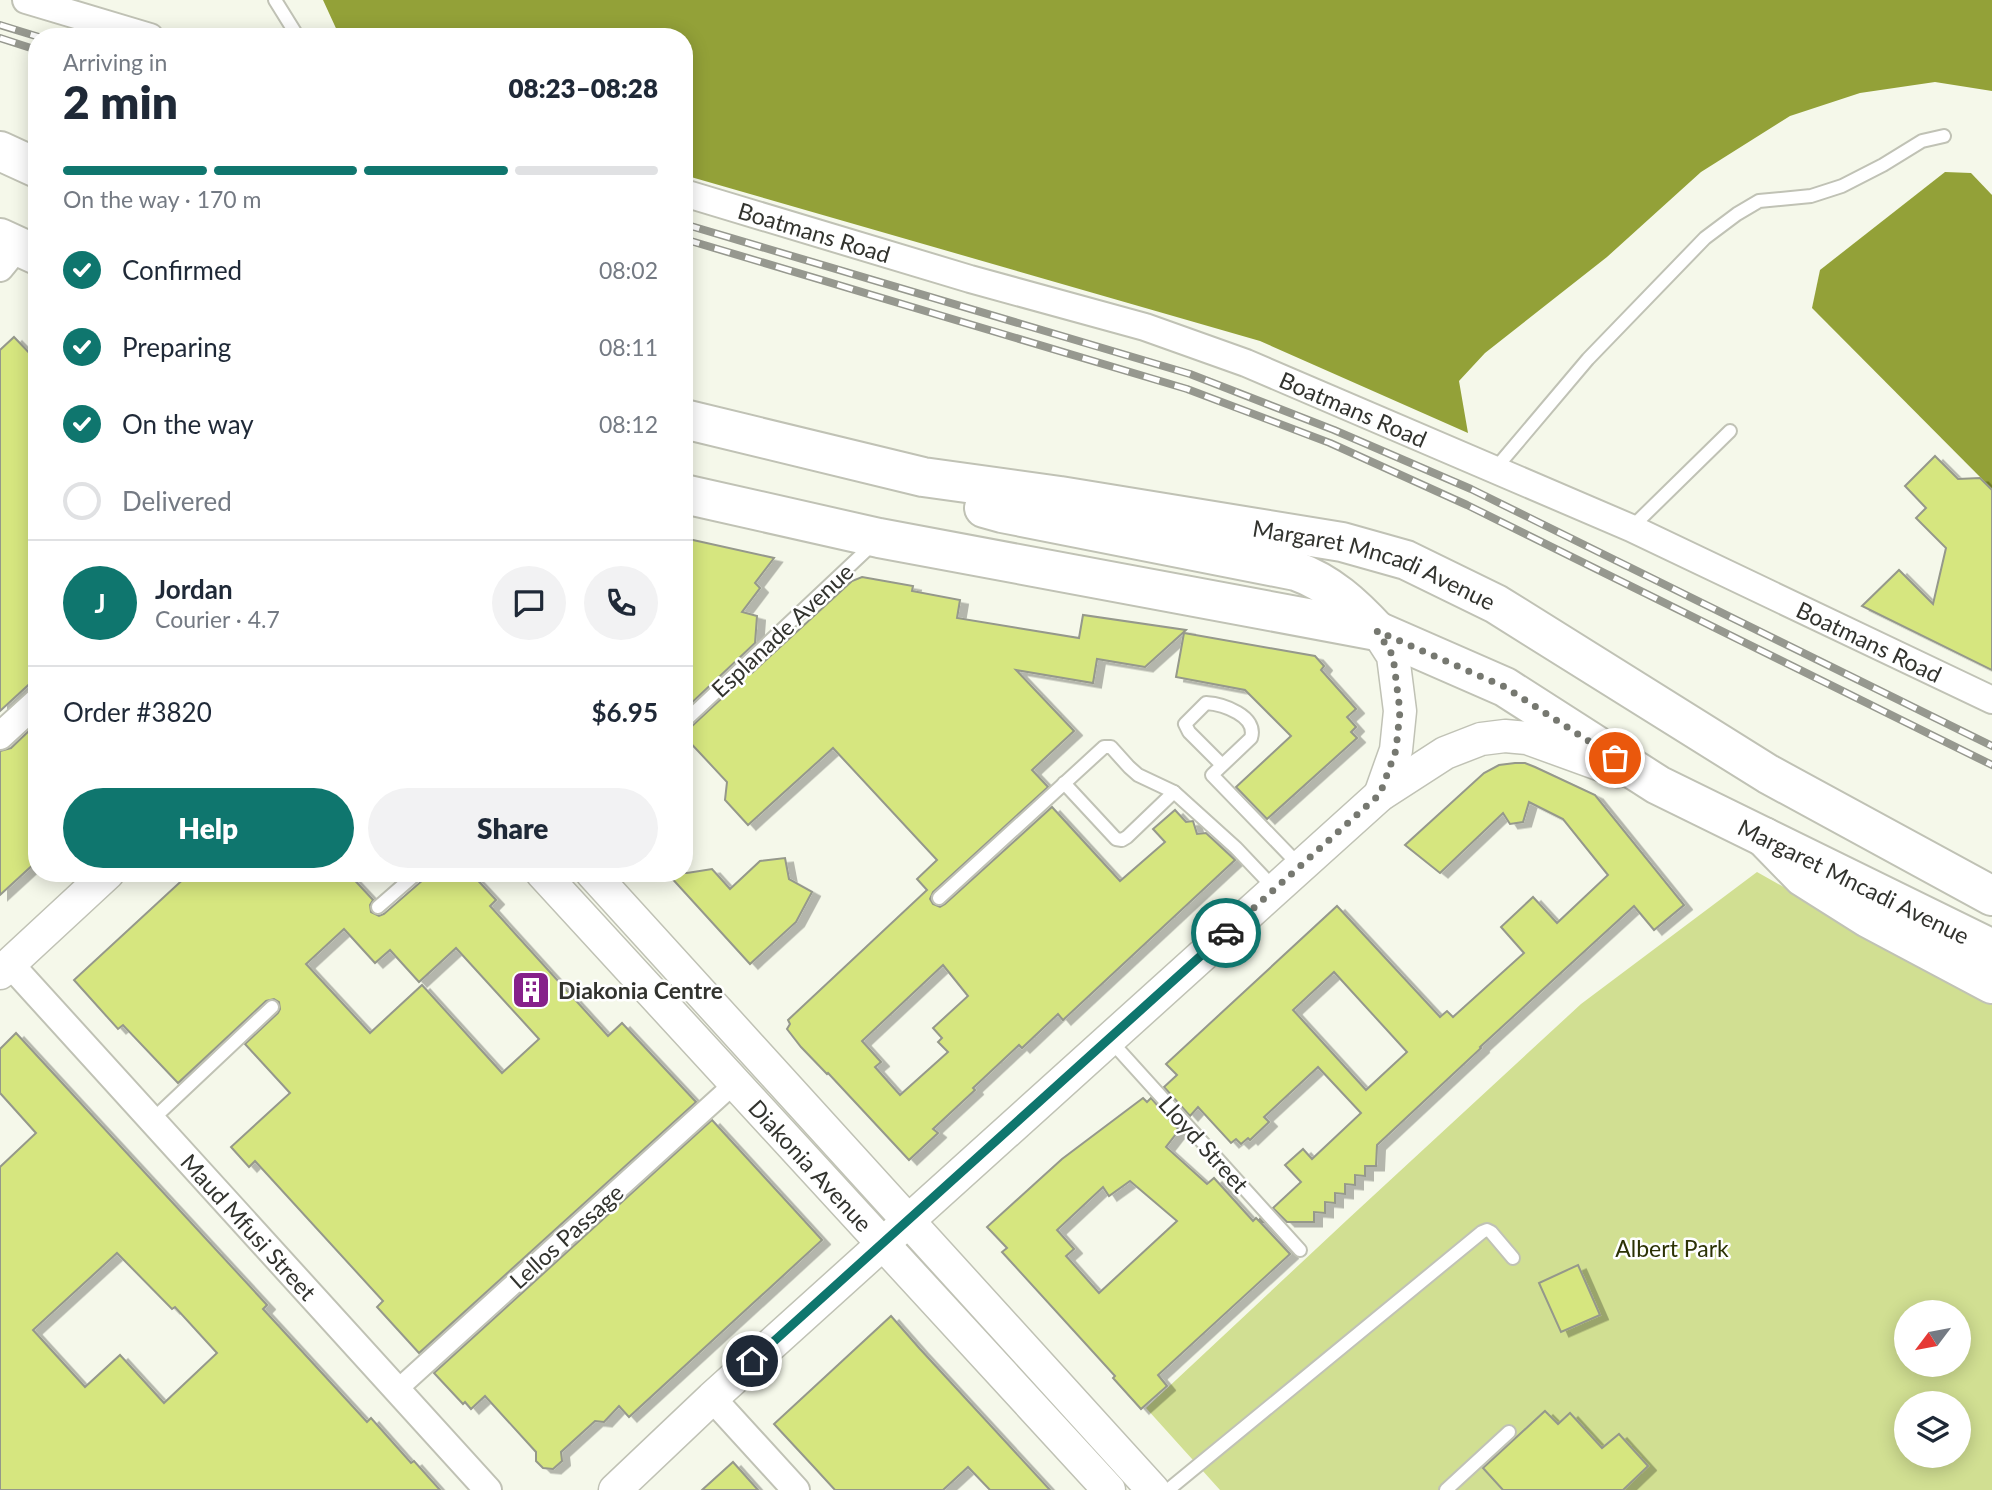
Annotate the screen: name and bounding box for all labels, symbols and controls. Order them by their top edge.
text: Arriving in [63,48,167,76]
text: 08:23–08:28 [508,72,658,104]
text: 2 min [63,74,178,129]
text: On the way · 170 m [63,185,262,213]
street label: Boatmans Road [735,196,894,268]
icon: check [63,251,101,289]
text: Confirmed [122,254,242,286]
text: 08:02 [599,256,658,284]
icon: check [63,328,101,366]
text: Preparing [122,331,231,363]
text: 08:11 [599,333,658,361]
street label: Boatmans Road [1275,365,1431,453]
icon: check [63,405,101,443]
text: On the way [122,408,254,440]
text: 08:12 [599,410,658,438]
text: Delivered [122,485,232,517]
street label: Margaret Mncadi Avenue [1251,514,1500,615]
street label: Esplanade Avenue [705,557,859,703]
button: chat [492,566,566,640]
button: phone [584,566,658,640]
text: Jordan [155,573,233,605]
text: J [94,587,106,619]
street label: Boatmans Road [1792,595,1946,688]
text: Courier · 4.7 [155,605,280,633]
text: Order #3820 [63,696,212,728]
text: $6.95 [592,696,658,728]
pin [1585,728,1645,788]
icon: bag [1596,739,1634,777]
button: Help [63,788,354,868]
button: Share [368,788,658,868]
street label: Margaret Mncadi Avenue [1733,813,1974,950]
courier [1191,898,1261,968]
icon: car [1207,914,1245,952]
building icon: Diakonia Centre [510,969,552,1011]
place label: Diakonia Centre [558,976,723,1004]
street label: Lloyd Street [1153,1090,1255,1199]
street label: Diakonia Avenue [743,1093,878,1237]
street label: Maud Mfusi Street [175,1148,323,1306]
street label: Lellos Passage [503,1178,629,1294]
park label: Albert Park [1615,1234,1729,1262]
north arrow [1894,1300,1970,1377]
map controls [1894,1300,1971,1468]
pin [722,1331,782,1391]
icon: home [733,1342,771,1380]
button: layers [1894,1391,1971,1468]

